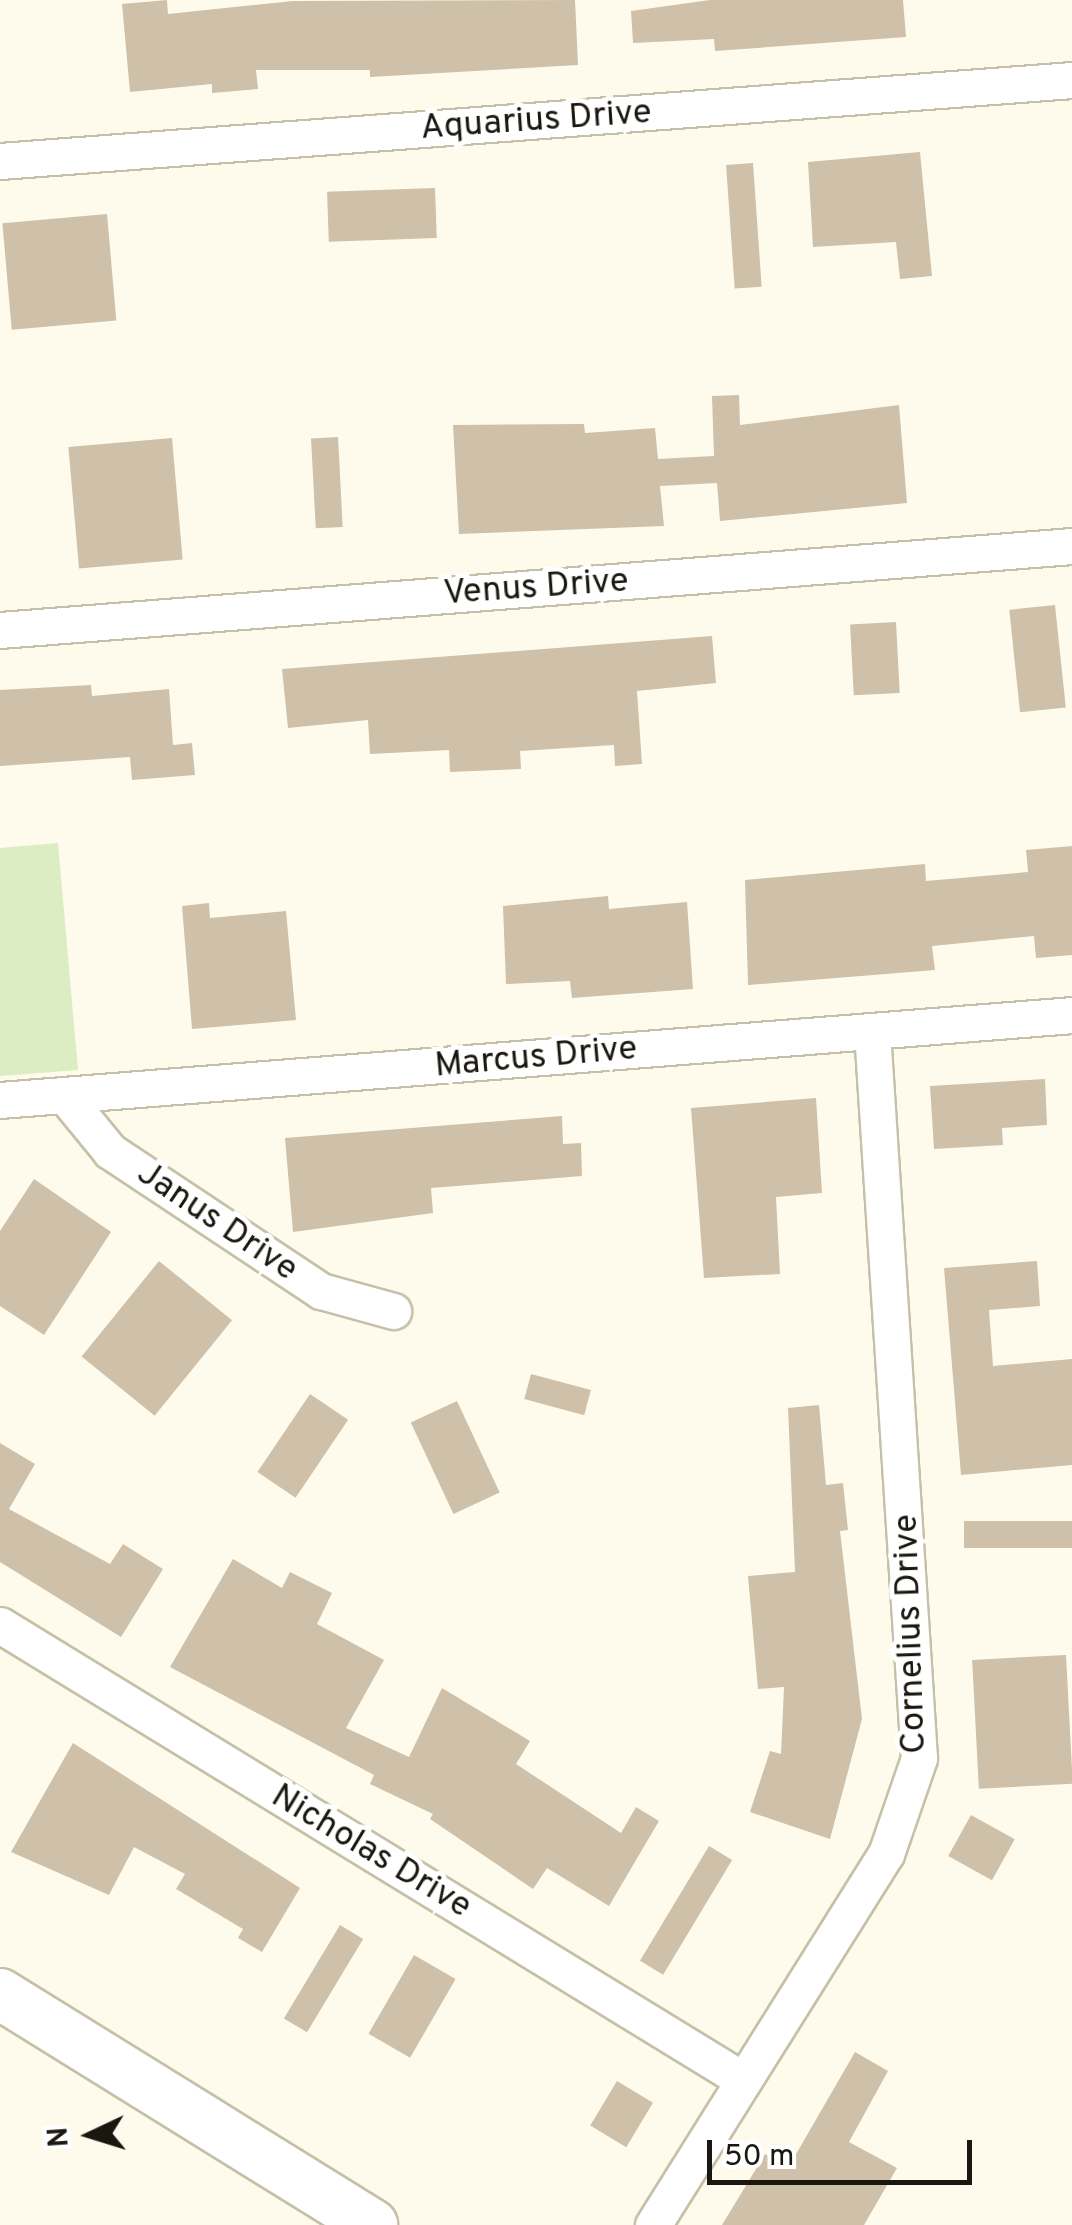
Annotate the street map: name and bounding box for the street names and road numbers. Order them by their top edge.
street label: Aquarius Drive [419,92,653,150]
street label: Venus Drive [442,561,630,615]
street label: Marcus Drive [433,1028,639,1088]
street label: Janus Drive [129,1153,305,1291]
street label: Cornelius Drive [886,1513,936,1755]
street label: Nicholas Drive [263,1776,479,1928]

